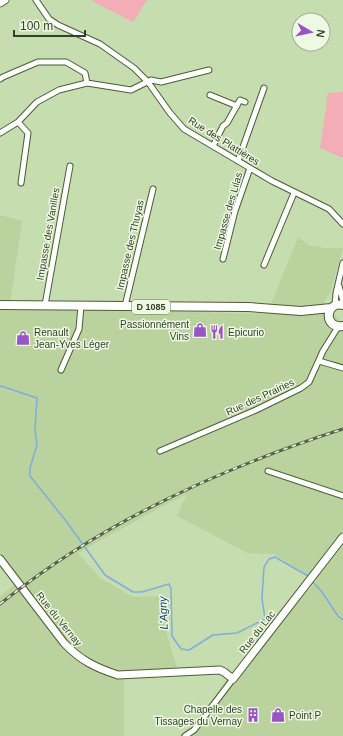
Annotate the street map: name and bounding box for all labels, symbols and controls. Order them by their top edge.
scale bar [14,12,85,38]
north arrow [291,12,331,52]
text: 100 m [20,19,53,33]
text: N [314,29,327,38]
street label: Rue des Plattières [186,115,262,167]
street label: Impasse des Lilas [212,171,244,251]
street label: Impasse des Vanilles [34,187,62,281]
street label: Impasse des Thuyas [114,199,146,291]
road number: D 1085 [132,300,170,314]
place label: Passionnément Vins [120,319,189,342]
shop icon: Passionnément Vins [192,322,208,338]
restaurant icon: Epicurio [209,324,225,340]
place label: Renault Jean-Yves Léger [34,327,110,350]
place label: Epicurio [228,327,265,338]
shop icon: Renault Jean-Yves Léger [15,330,31,346]
street label: Rue des Prairies [224,376,296,418]
street label: Rue du Vernay [34,590,84,648]
water label: L'Agny [156,595,170,630]
street label: Rue du Lac [237,608,277,656]
place label: Chapelle des Tissages du Vernay [155,704,242,727]
building icon: Chapelle des Tissages du Vernay [245,707,261,723]
shop icon: Point P [270,707,286,723]
place label: Point P [289,710,322,721]

